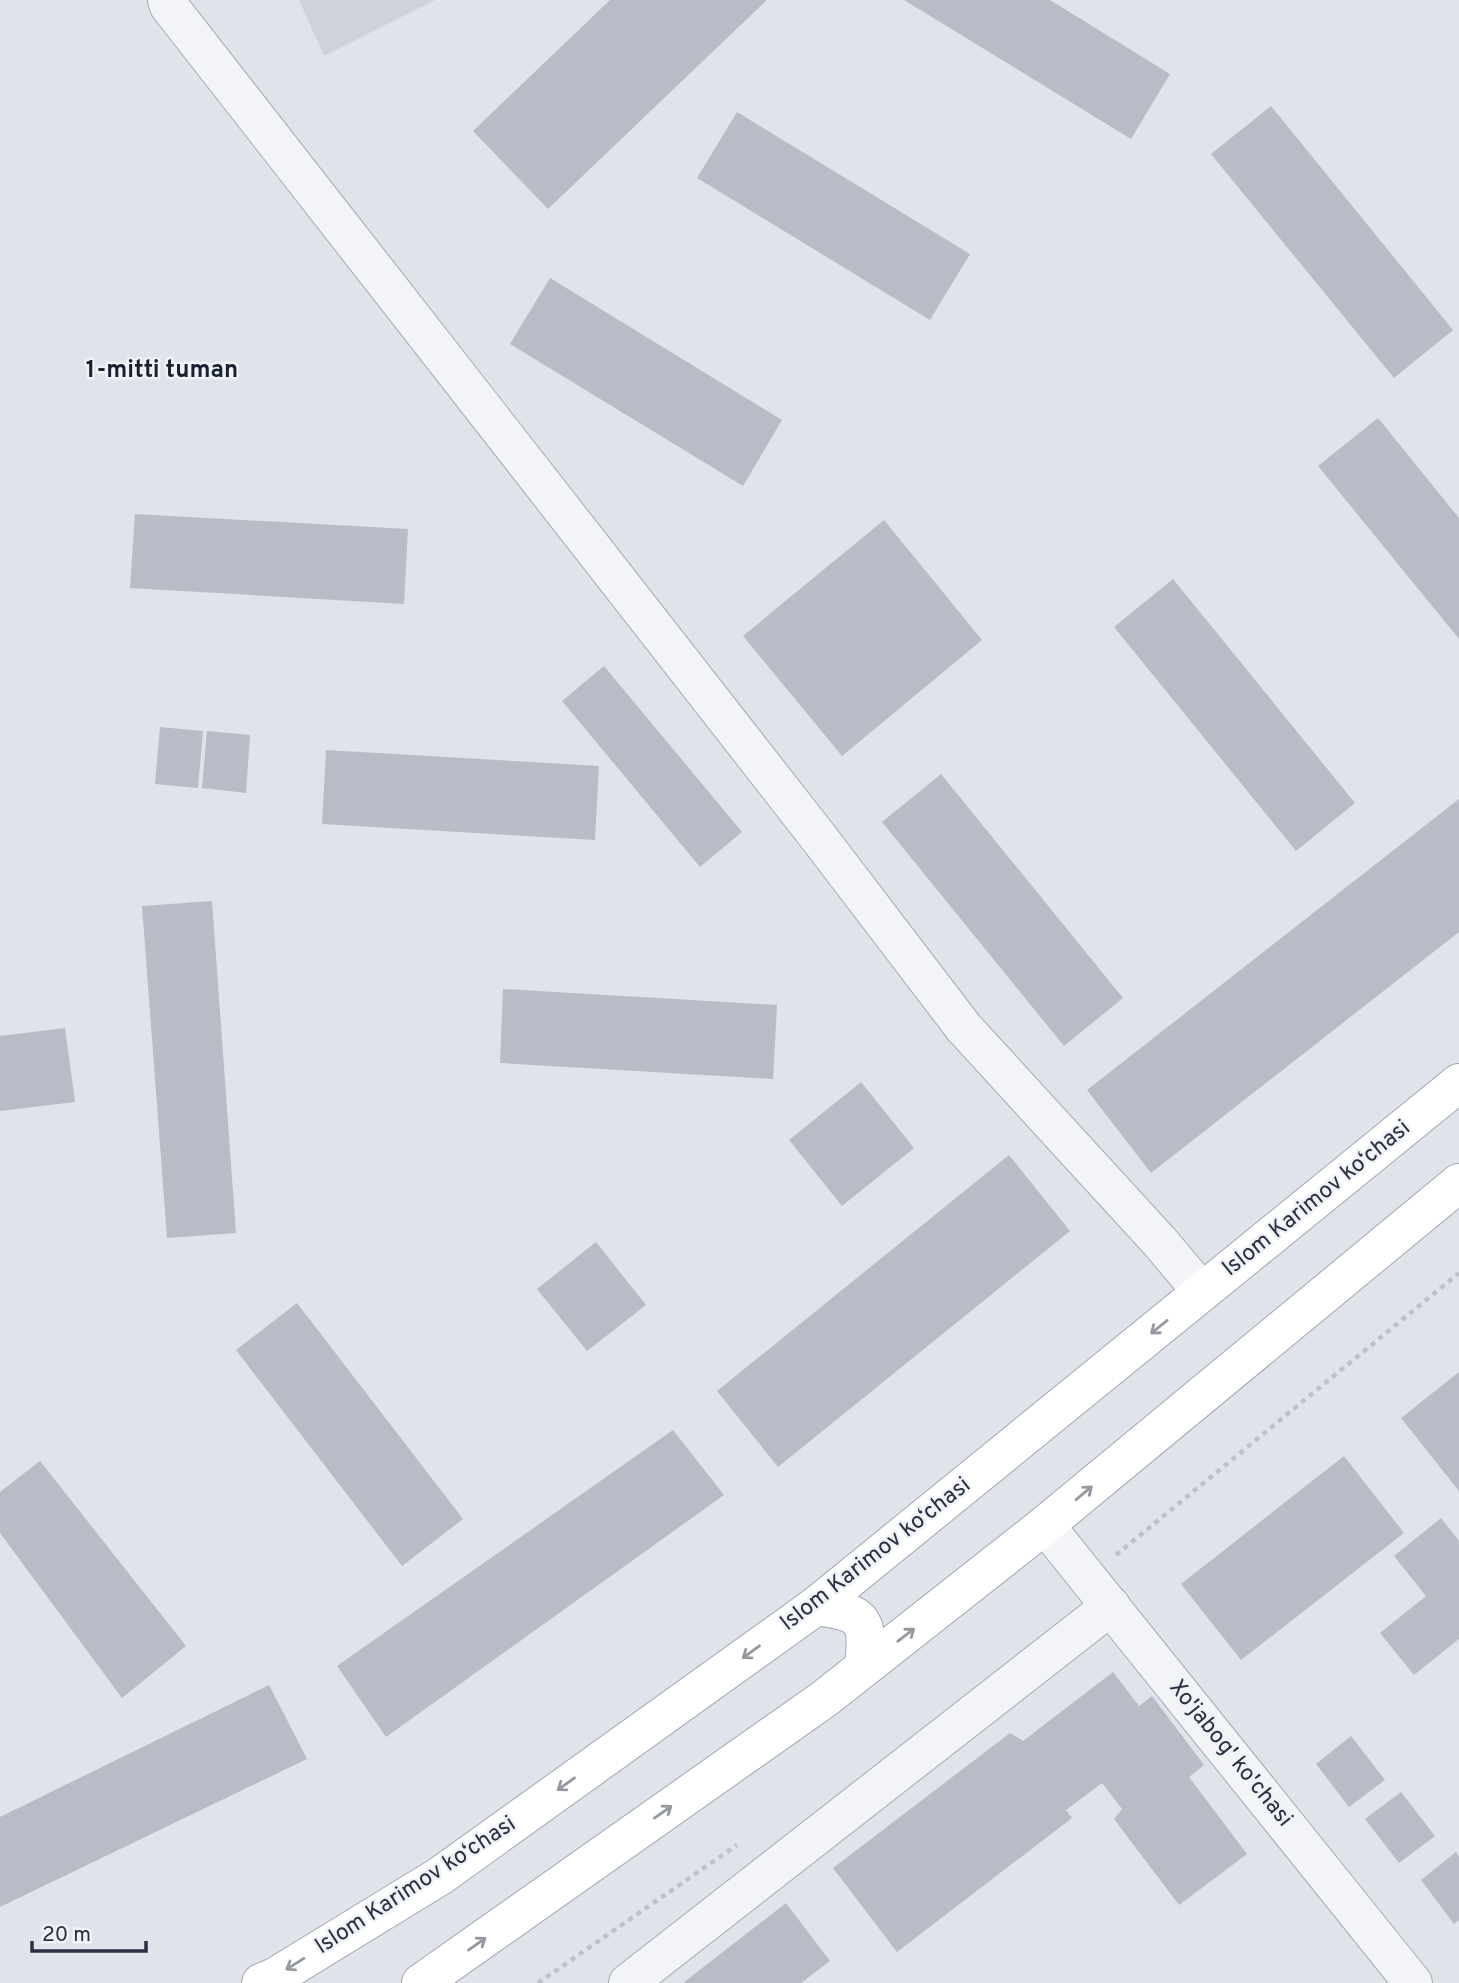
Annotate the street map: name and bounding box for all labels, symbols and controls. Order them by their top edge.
district label: 1-mitti tuman [86,356,238,386]
street label: Islom Karimov ko‘chasi [1217,1114,1417,1284]
one-way arrow [1150,1319,1168,1335]
street label: Islom Karimov ko‘chasi [775,1472,977,1638]
one-way arrow [1074,1486,1092,1501]
one-way arrow [896,1627,914,1642]
one-way arrow [742,1645,761,1659]
street label: Xo'jabog' ko'chasi [1162,1674,1298,1834]
one-way arrow [557,1777,576,1792]
one-way arrow [653,1805,672,1819]
street label: Islom Karimov ko‘chasi [310,1810,522,1962]
scale bar [32,1910,145,1954]
text: 20 m [42,1922,91,1949]
one-way arrow [467,1936,486,1951]
one-way arrow [286,1958,306,1972]

